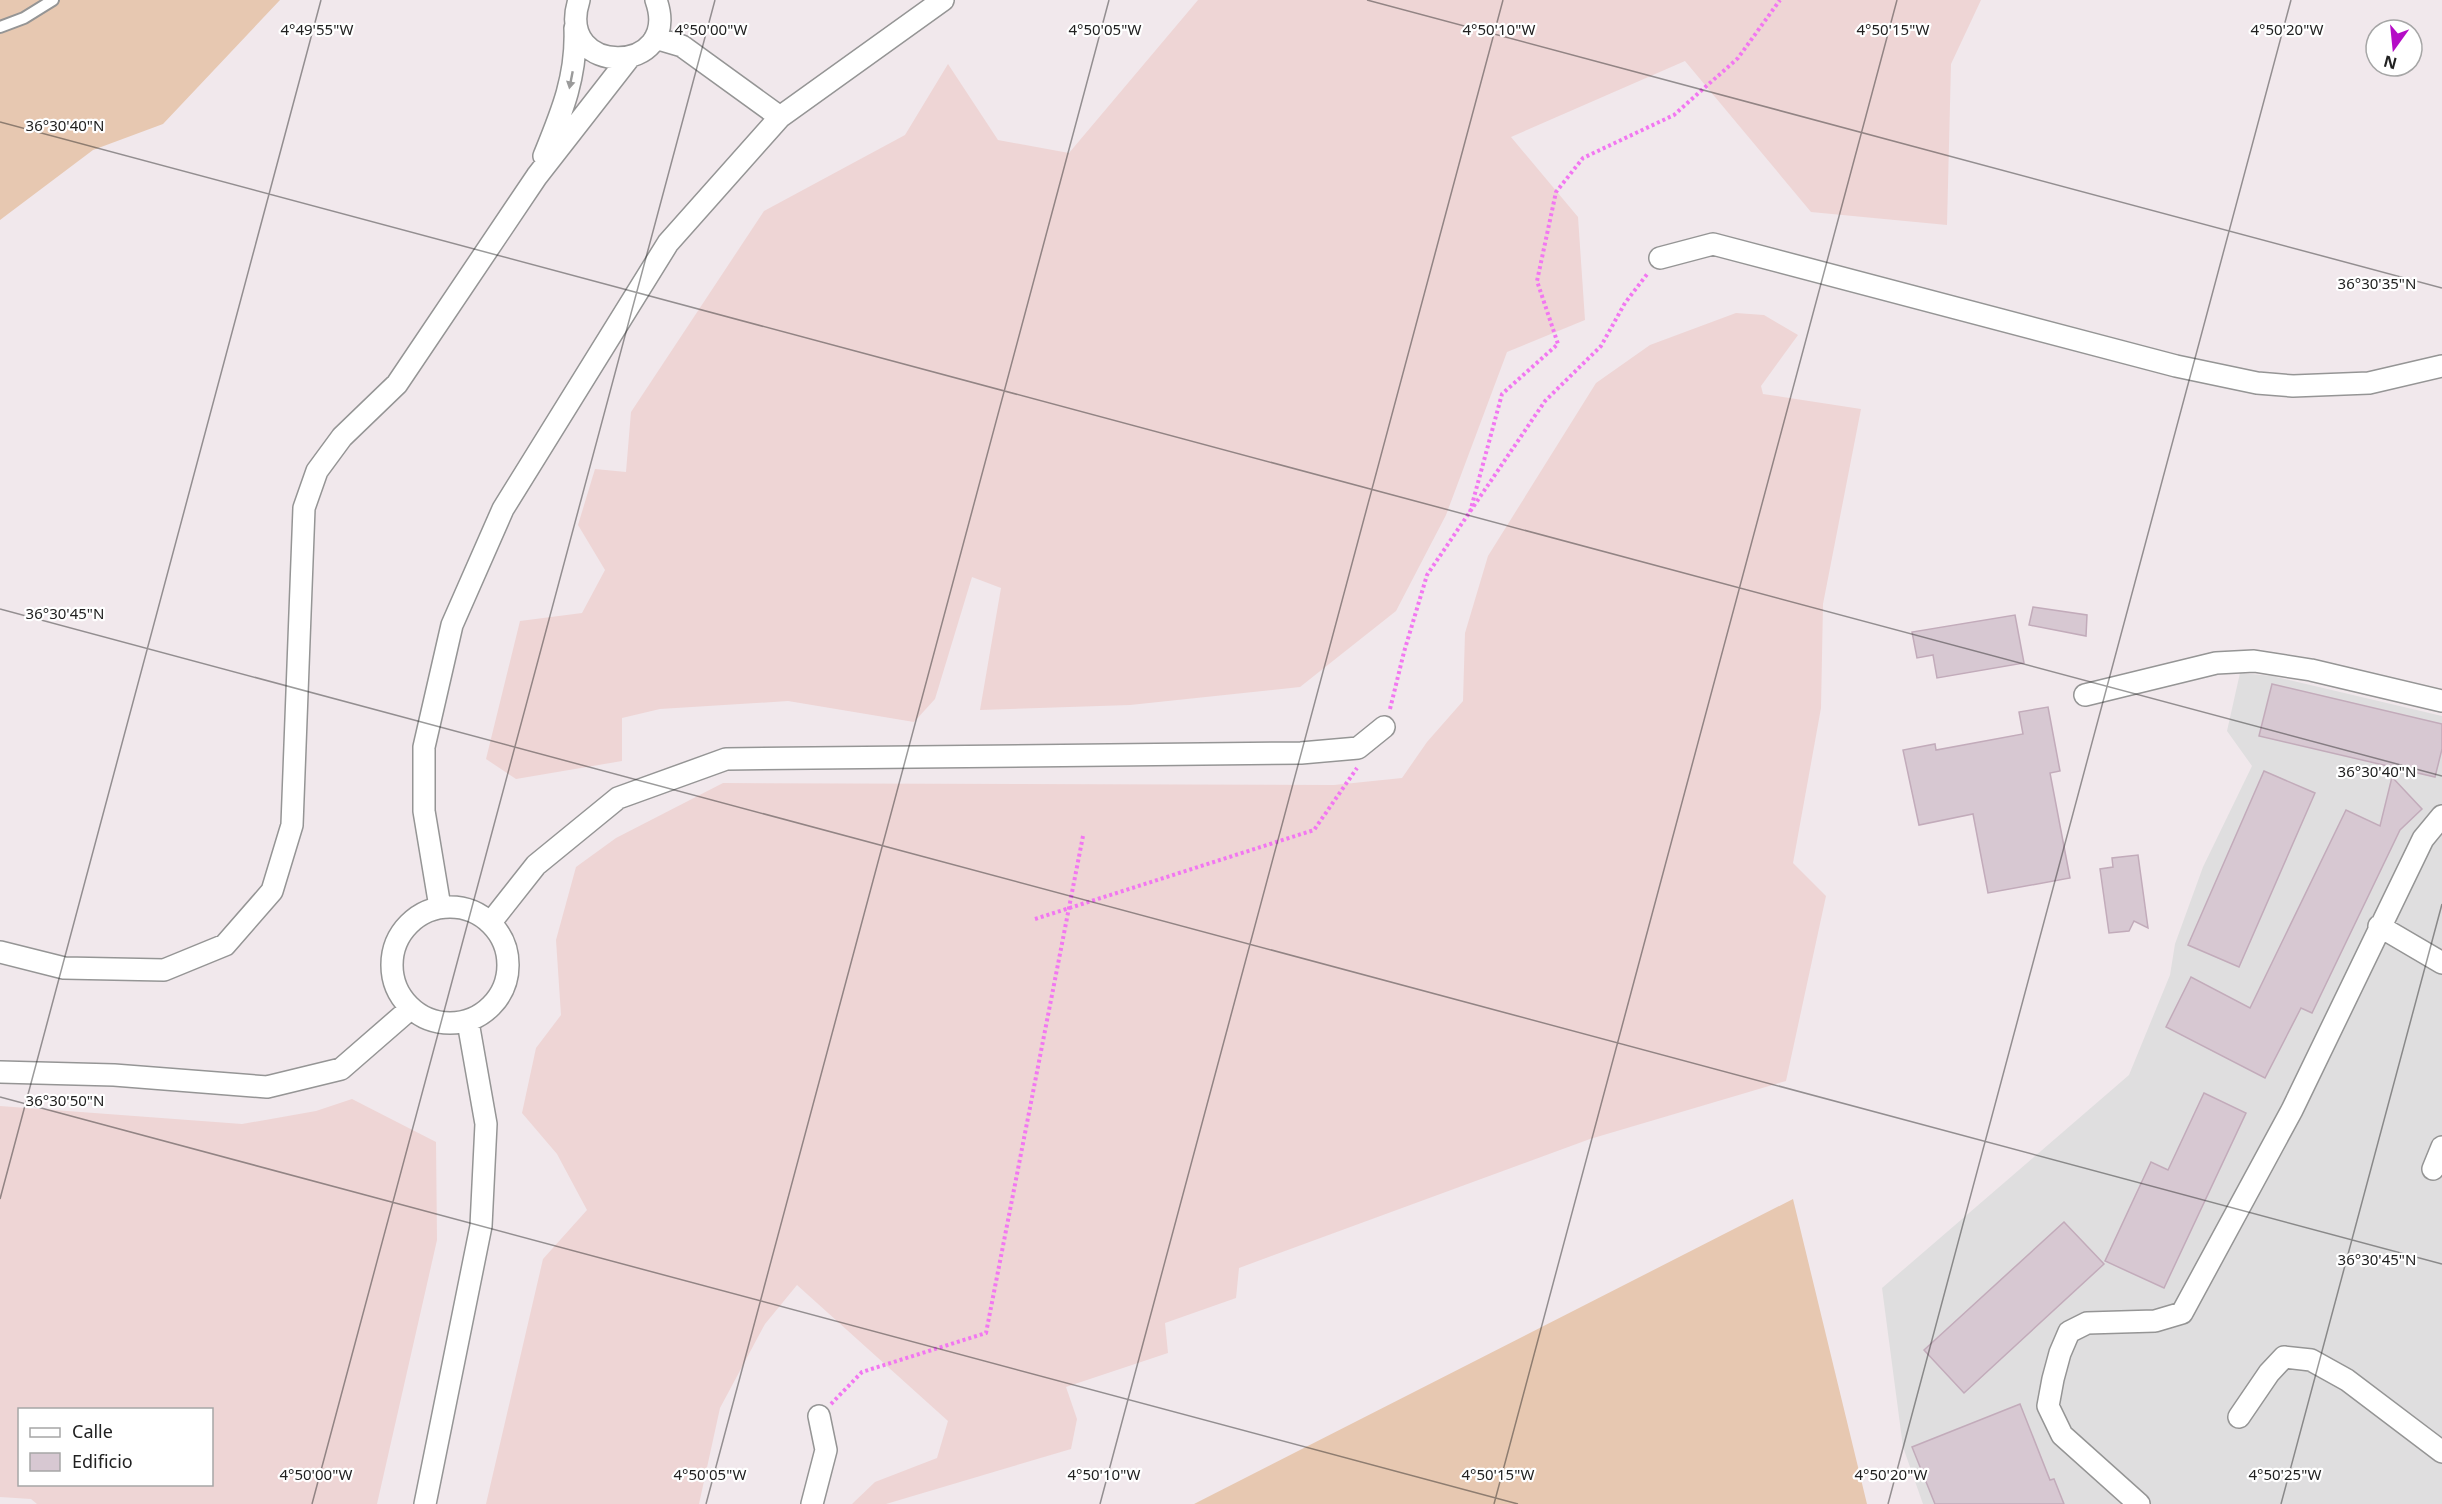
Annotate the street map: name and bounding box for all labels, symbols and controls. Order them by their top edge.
north arrow [2364,18,2424,78]
text: 4°49'55"W [280,19,354,39]
text: 4°50'00"W [674,19,748,39]
text: 4°50'05"W [1068,19,1142,39]
text: 4°50'10"W [1462,19,1536,39]
text: 4°50'15"W [1856,19,1930,39]
text: 4°50'20"W [2250,19,2324,39]
text: N [2381,50,2399,75]
one-way arrow [566,71,575,90]
text: 36°30'40"N [26,115,104,135]
text: 36°30'35"N [2338,273,2416,293]
text: 36°30'45"N [26,603,104,623]
text: 36°30'40"N [2338,761,2416,781]
text: 36°30'50"N [26,1090,104,1110]
text: 36°30'45"N [2338,1249,2416,1269]
legend [18,1408,213,1486]
text: Calle [72,1419,113,1443]
text: Edificio [72,1449,133,1473]
text: 4°50'00"W [279,1464,353,1484]
text: 4°50'05"W [673,1464,747,1484]
text: 4°50'10"W [1067,1464,1141,1484]
text: 4°50'15"W [1461,1464,1535,1484]
text: 4°50'20"W [1854,1464,1928,1484]
text: 4°50'25"W [2248,1464,2322,1484]

